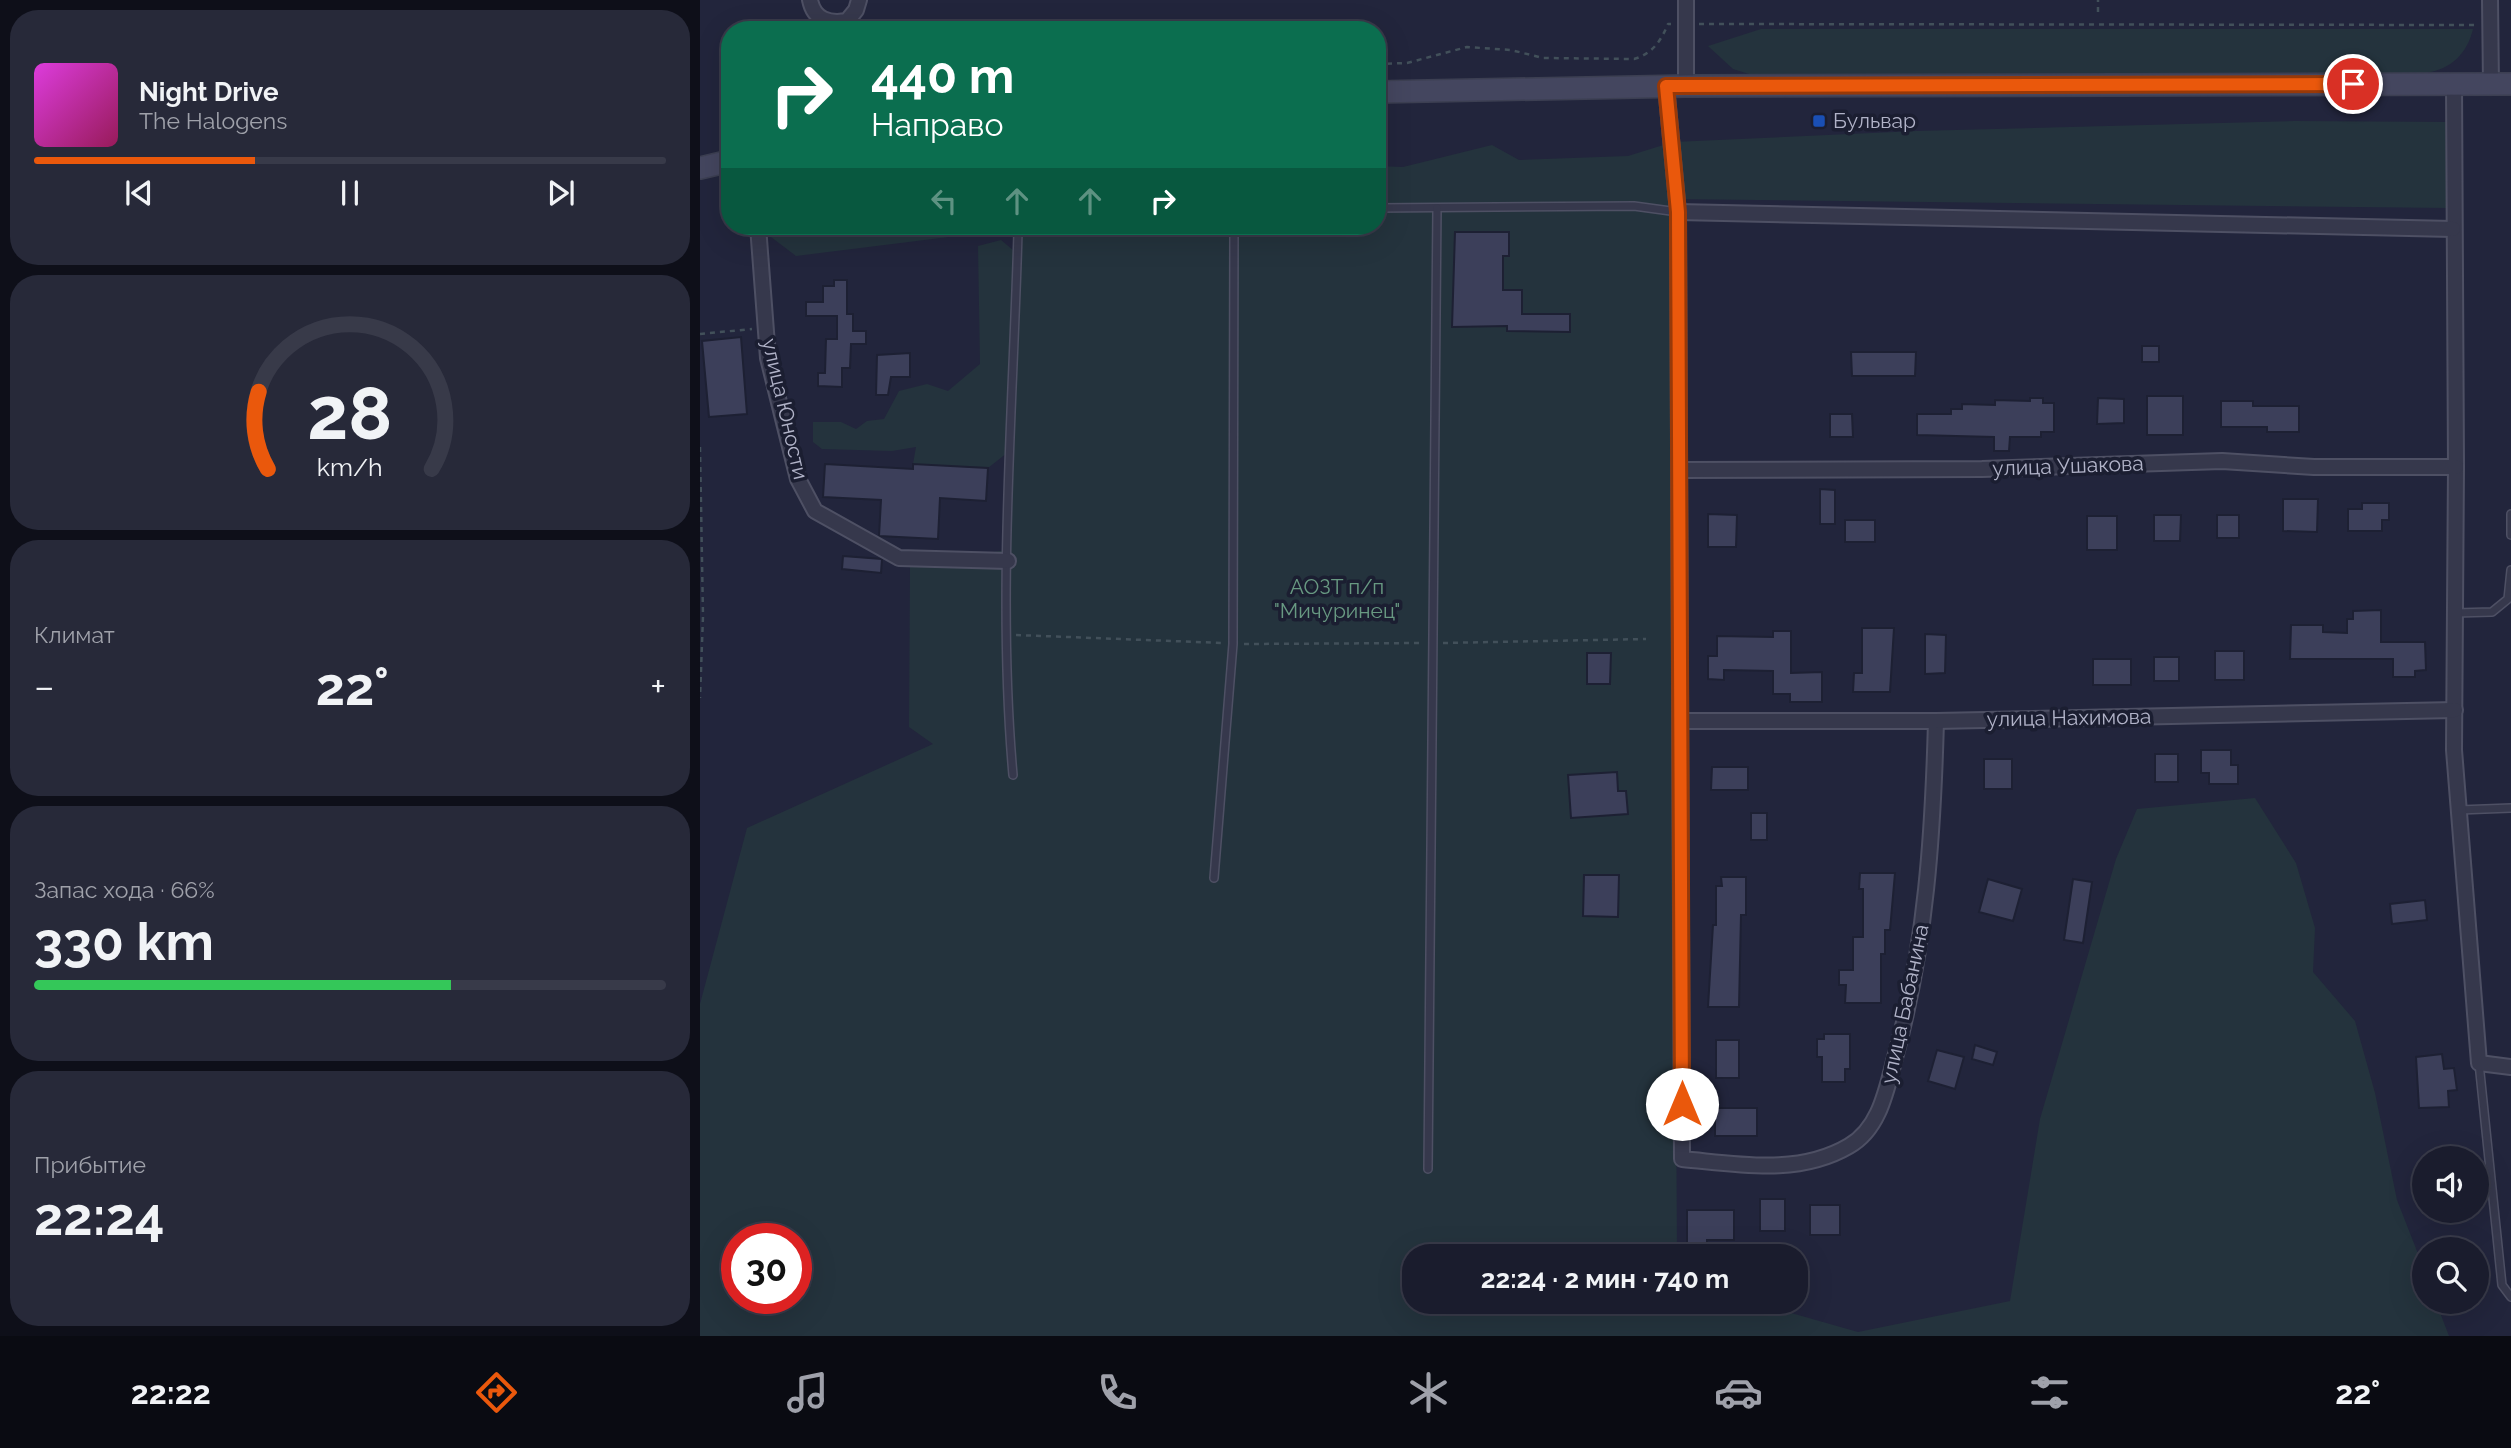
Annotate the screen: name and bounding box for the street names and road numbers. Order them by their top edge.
street label: улица Юности [757,336,814,482]
street label: улица Ушакова [1992,450,2144,481]
street label: улица Нахимова [1987,704,2151,731]
street label: улица Бабанина [1875,922,1934,1086]

